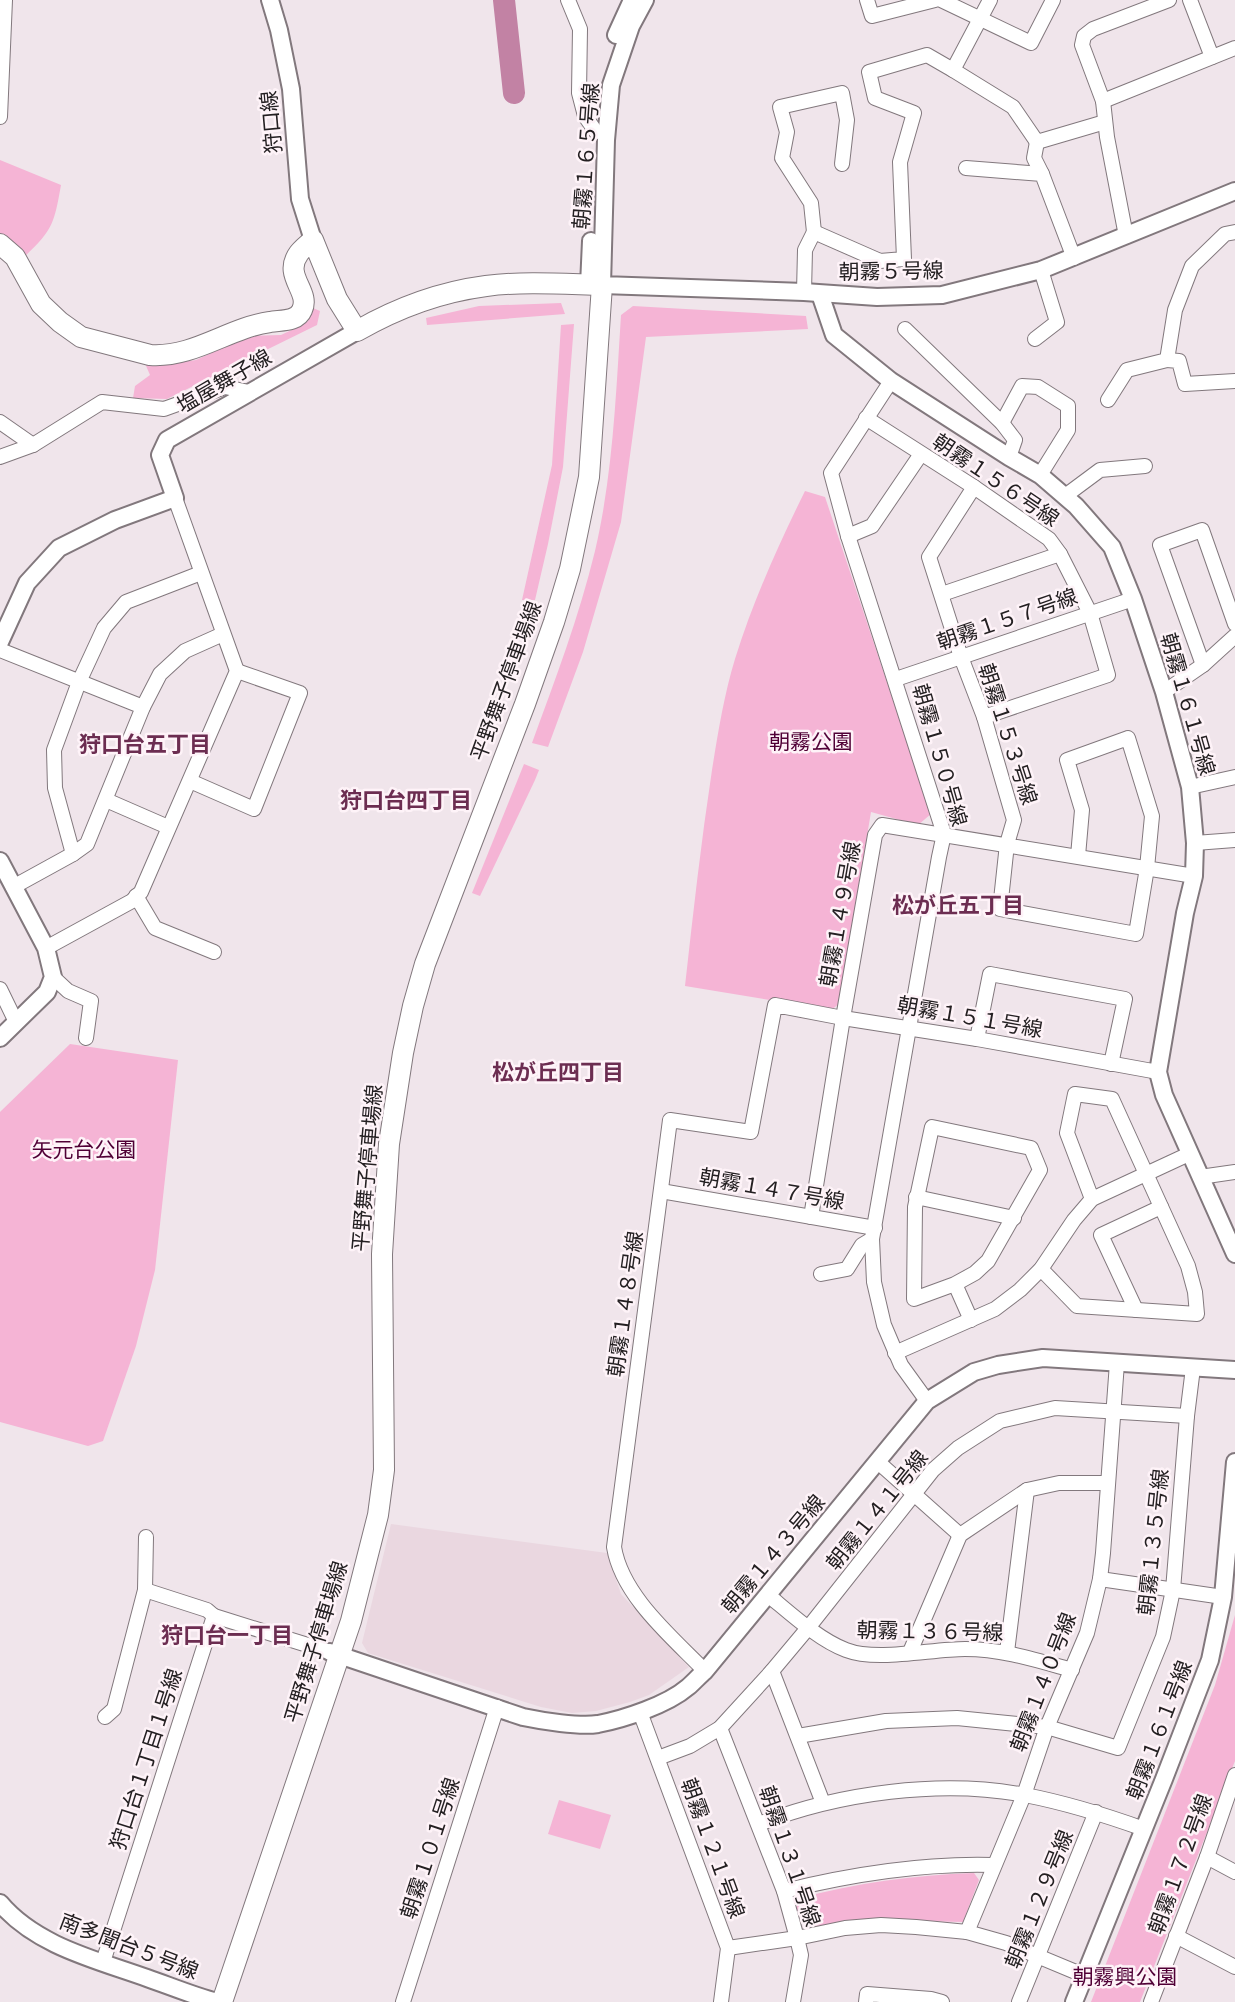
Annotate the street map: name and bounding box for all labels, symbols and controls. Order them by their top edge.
street label: 朝霧１６５号線 [567,82,605,230]
street label: 狩口線 [255,89,287,155]
street label: 朝霧５号線 [838,257,944,285]
street label: 塩屋舞子線 [172,343,276,419]
street label: 朝霧１５６号線 [928,428,1064,532]
street label: 朝霧１５７号線 [933,582,1081,656]
street label: 平野舞子停車場線 [465,597,547,765]
street label: 朝霧１６１号線 [1155,630,1221,778]
street label: 朝霧１５３号線 [972,660,1044,808]
street label: 朝霧１５０号線 [907,681,973,829]
park label: 朝霧公園 [769,728,853,755]
district label: 狩口台五丁目 [79,730,211,758]
district label: 狩口台四丁目 [340,786,472,814]
street label: 朝霧１４９号線 [814,839,866,989]
district label: 松が丘五丁目 [892,891,1024,919]
street label: 朝霧１５１号線 [895,991,1045,1043]
district label: 松が丘四丁目 [492,1058,624,1086]
street label: 平野舞子停車場線 [346,1083,388,1253]
park label: 矢元台公園 [32,1136,137,1163]
street label: 朝霧１４７号線 [697,1163,847,1215]
street label: 朝霧１４８号線 [601,1229,649,1379]
street label: 朝霧１４１号線 [820,1444,934,1576]
street label: 朝霧１３５号線 [1132,1467,1174,1617]
street label: 朝霧１４３号線 [715,1489,831,1619]
street label: 平野舞子停車場線 [279,1558,353,1726]
street label: 朝霧１４０号線 [1004,1609,1082,1755]
street label: 朝霧１３６号線 [856,1616,1004,1646]
district label: 狩口台一丁目 [161,1621,293,1649]
street label: 朝霧１６１号線 [1120,1657,1198,1803]
street label: 狩口台１丁目１号線 [104,1665,188,1853]
street label: 朝霧１０１号線 [394,1774,466,1922]
street label: 朝霧１２１号線 [675,1774,751,1922]
street label: 朝霧１３１号線 [753,1782,827,1930]
street label: 朝霧１７２号線 [1142,1790,1218,1938]
street label: 朝霧１２９号線 [999,1826,1079,1972]
street label: 南多聞台５号線 [56,1907,202,1985]
park label: 朝霧興公園 [1073,1963,1178,1990]

